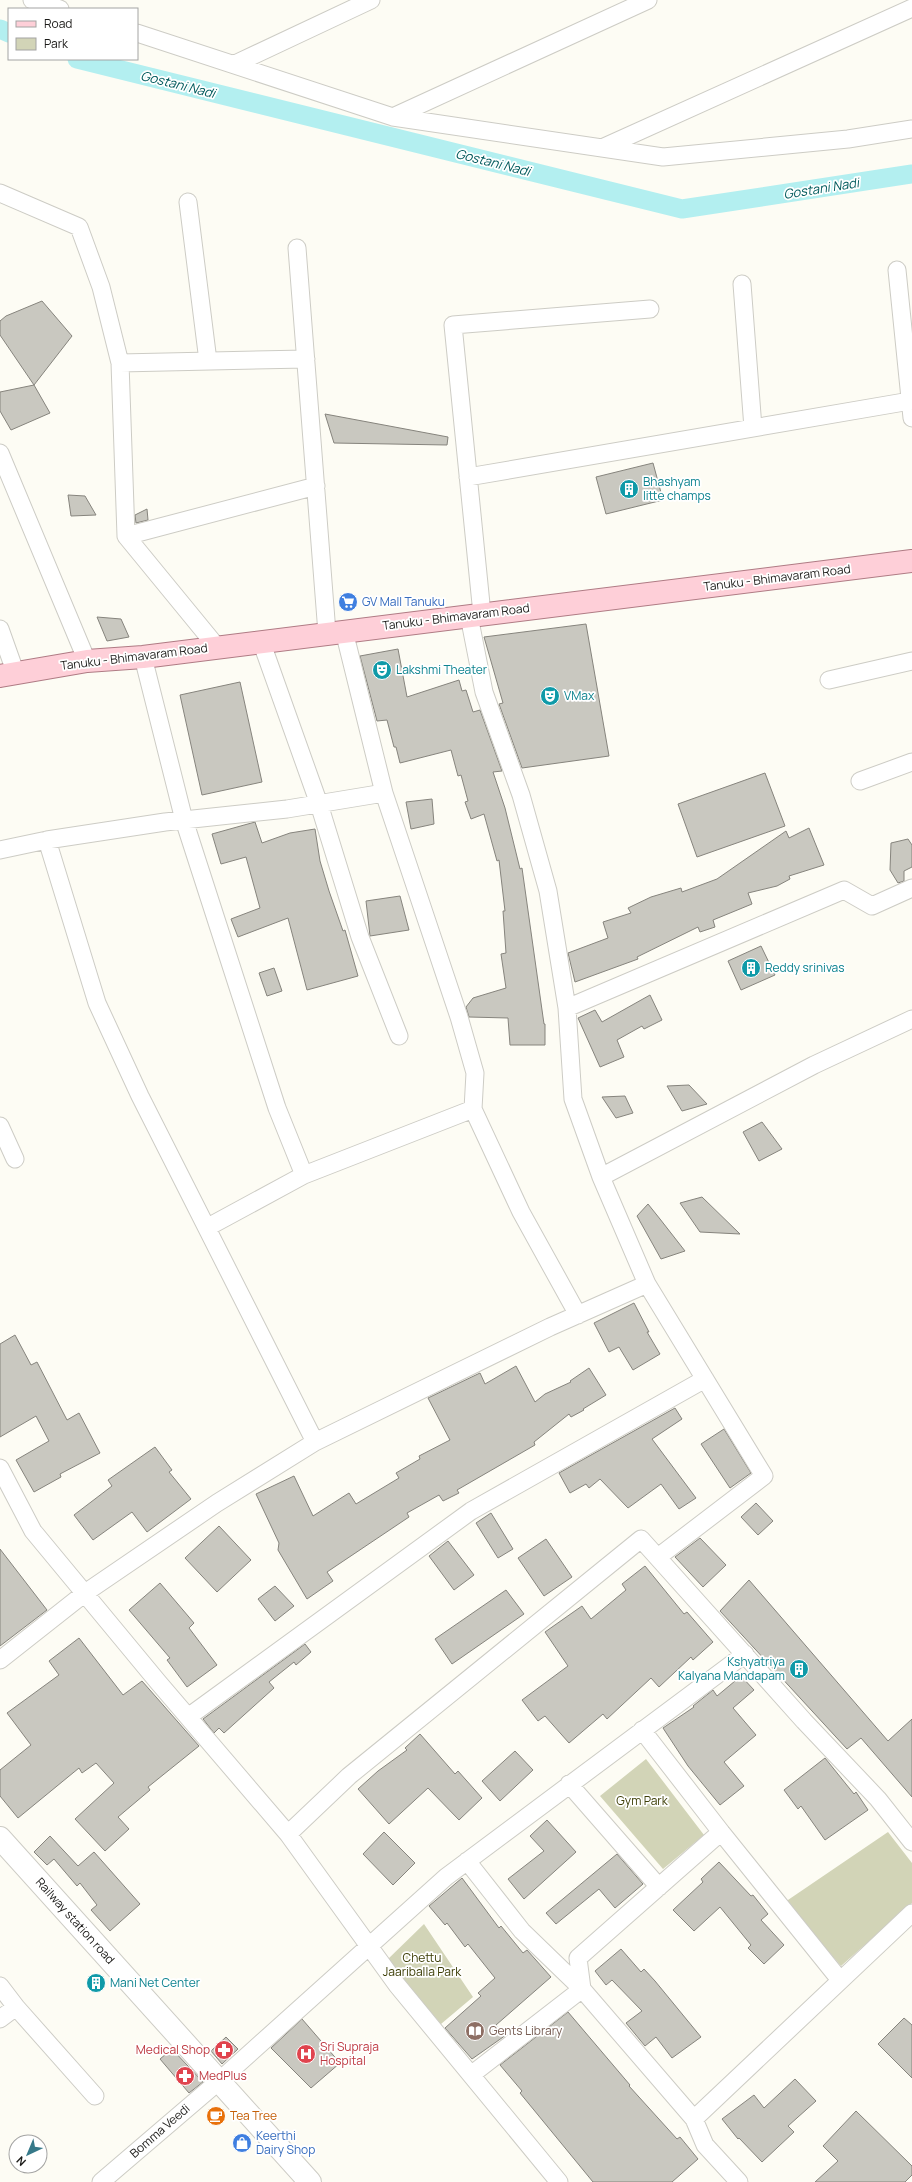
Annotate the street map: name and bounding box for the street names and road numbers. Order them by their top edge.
street label: Tanuku - Bhimavaram Road [702,560,852,595]
street label: Tanuku - Bhimavaram Road [381,599,531,634]
street label: Tanuku - Bhimavaram Road [59,639,209,674]
street label: Railway station road [32,1874,119,1968]
street label: Bomma Veedi [126,2100,193,2161]

